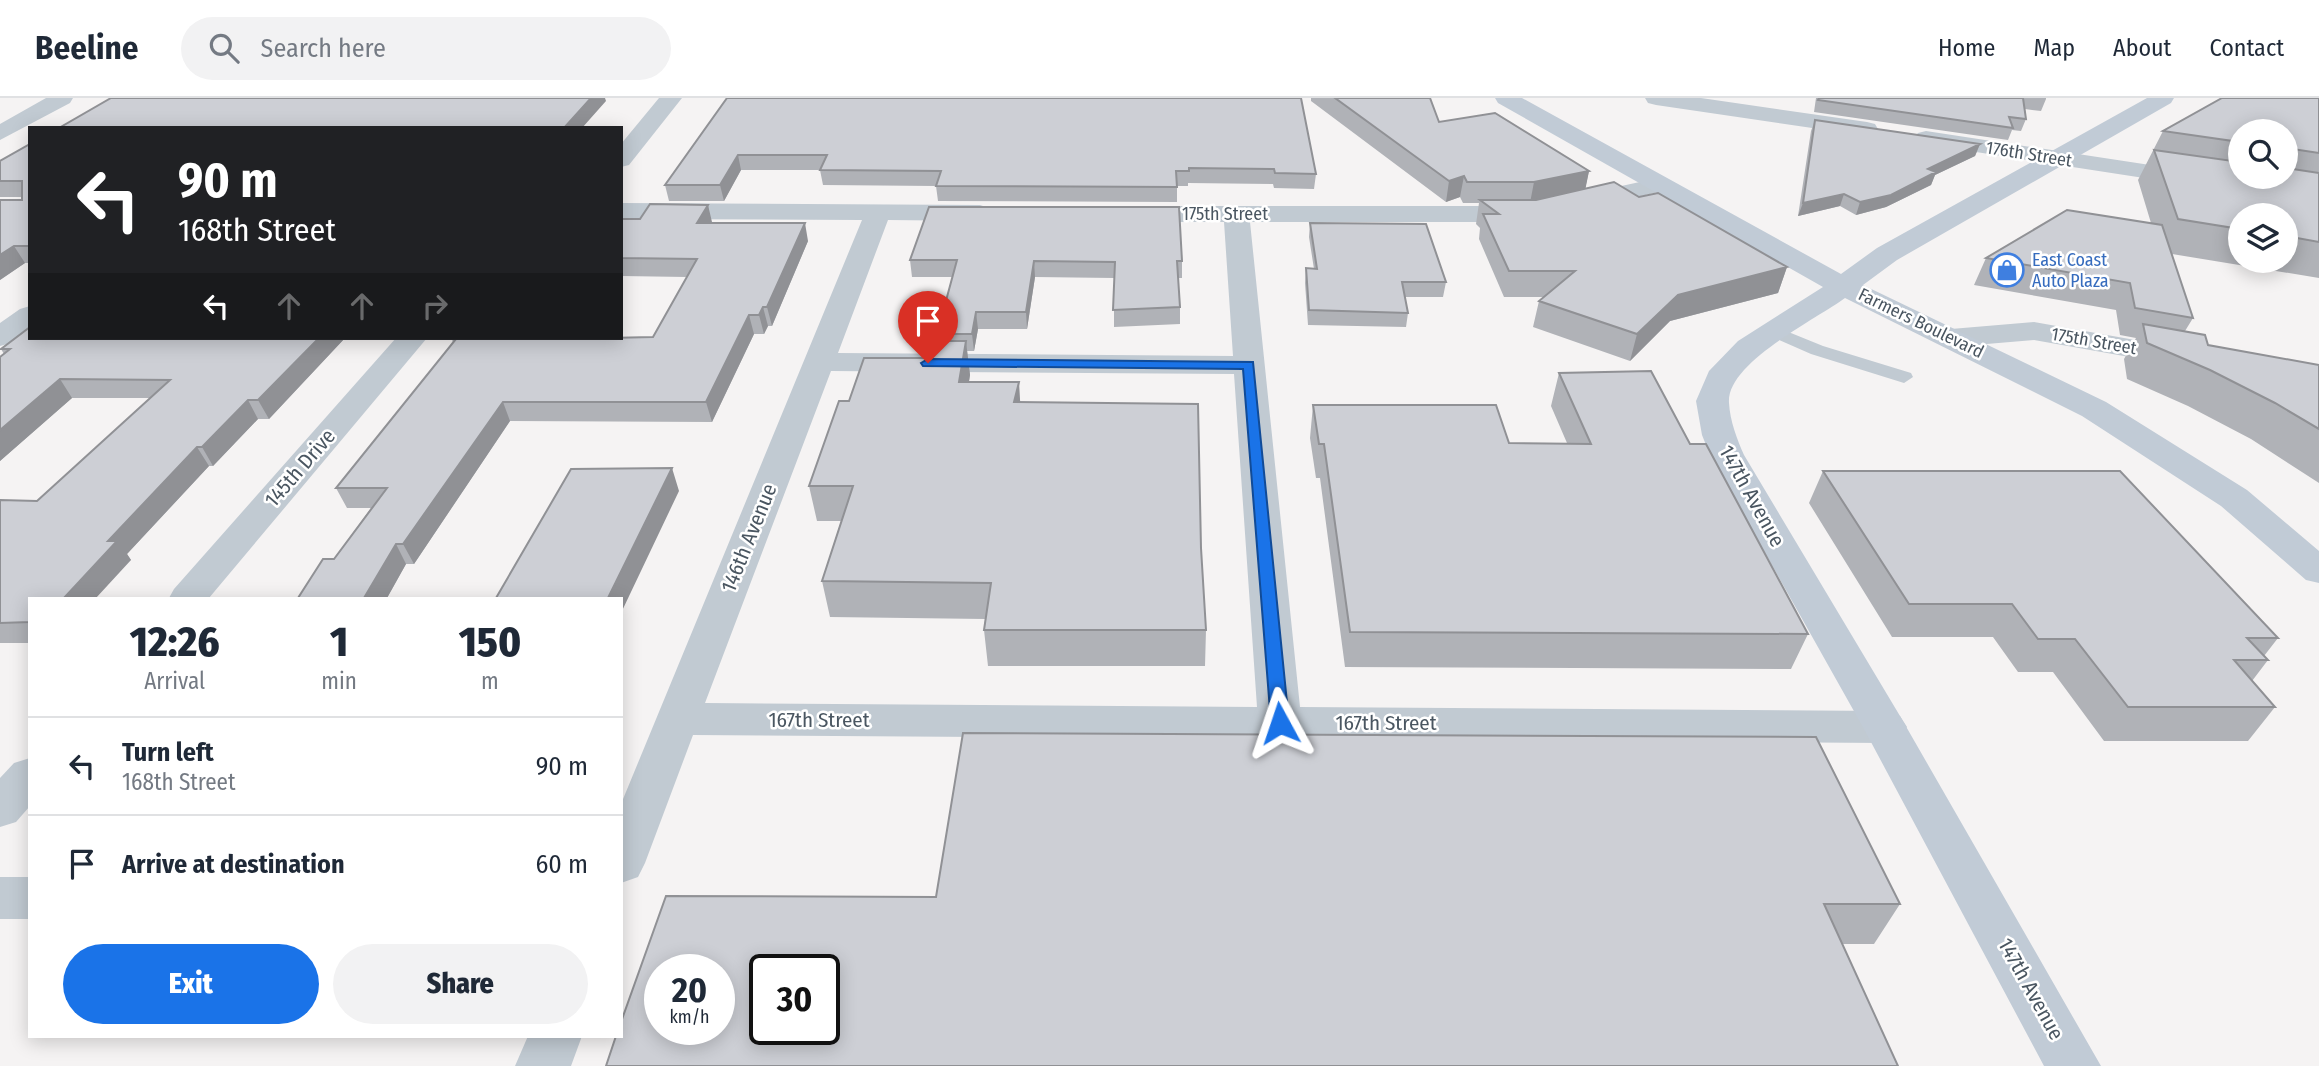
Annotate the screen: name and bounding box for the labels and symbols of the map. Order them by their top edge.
street label: 176th Street [1984,136,2074,172]
street label: 175th Street [1182,203,1268,225]
place label: East Coast Auto Plaza [2032,249,2109,292]
shop icon: East Coast Auto Plaza [1988,251,2026,289]
street label: Farmers Boulevard [1855,283,1987,363]
pin [898,291,958,363]
street label: 175th Street [2050,323,2138,359]
street label: 145th Drive [259,424,341,512]
street label: 147th Avenue [1713,441,1791,551]
street label: 146th Avenue [715,480,783,596]
position arrow [1243,686,1317,760]
street label: 167th Street [768,707,870,733]
street label: 167th Street [1335,710,1437,736]
street label: 147th Avenue [1992,934,2070,1044]
speed limit sign: 30 [749,954,840,1045]

